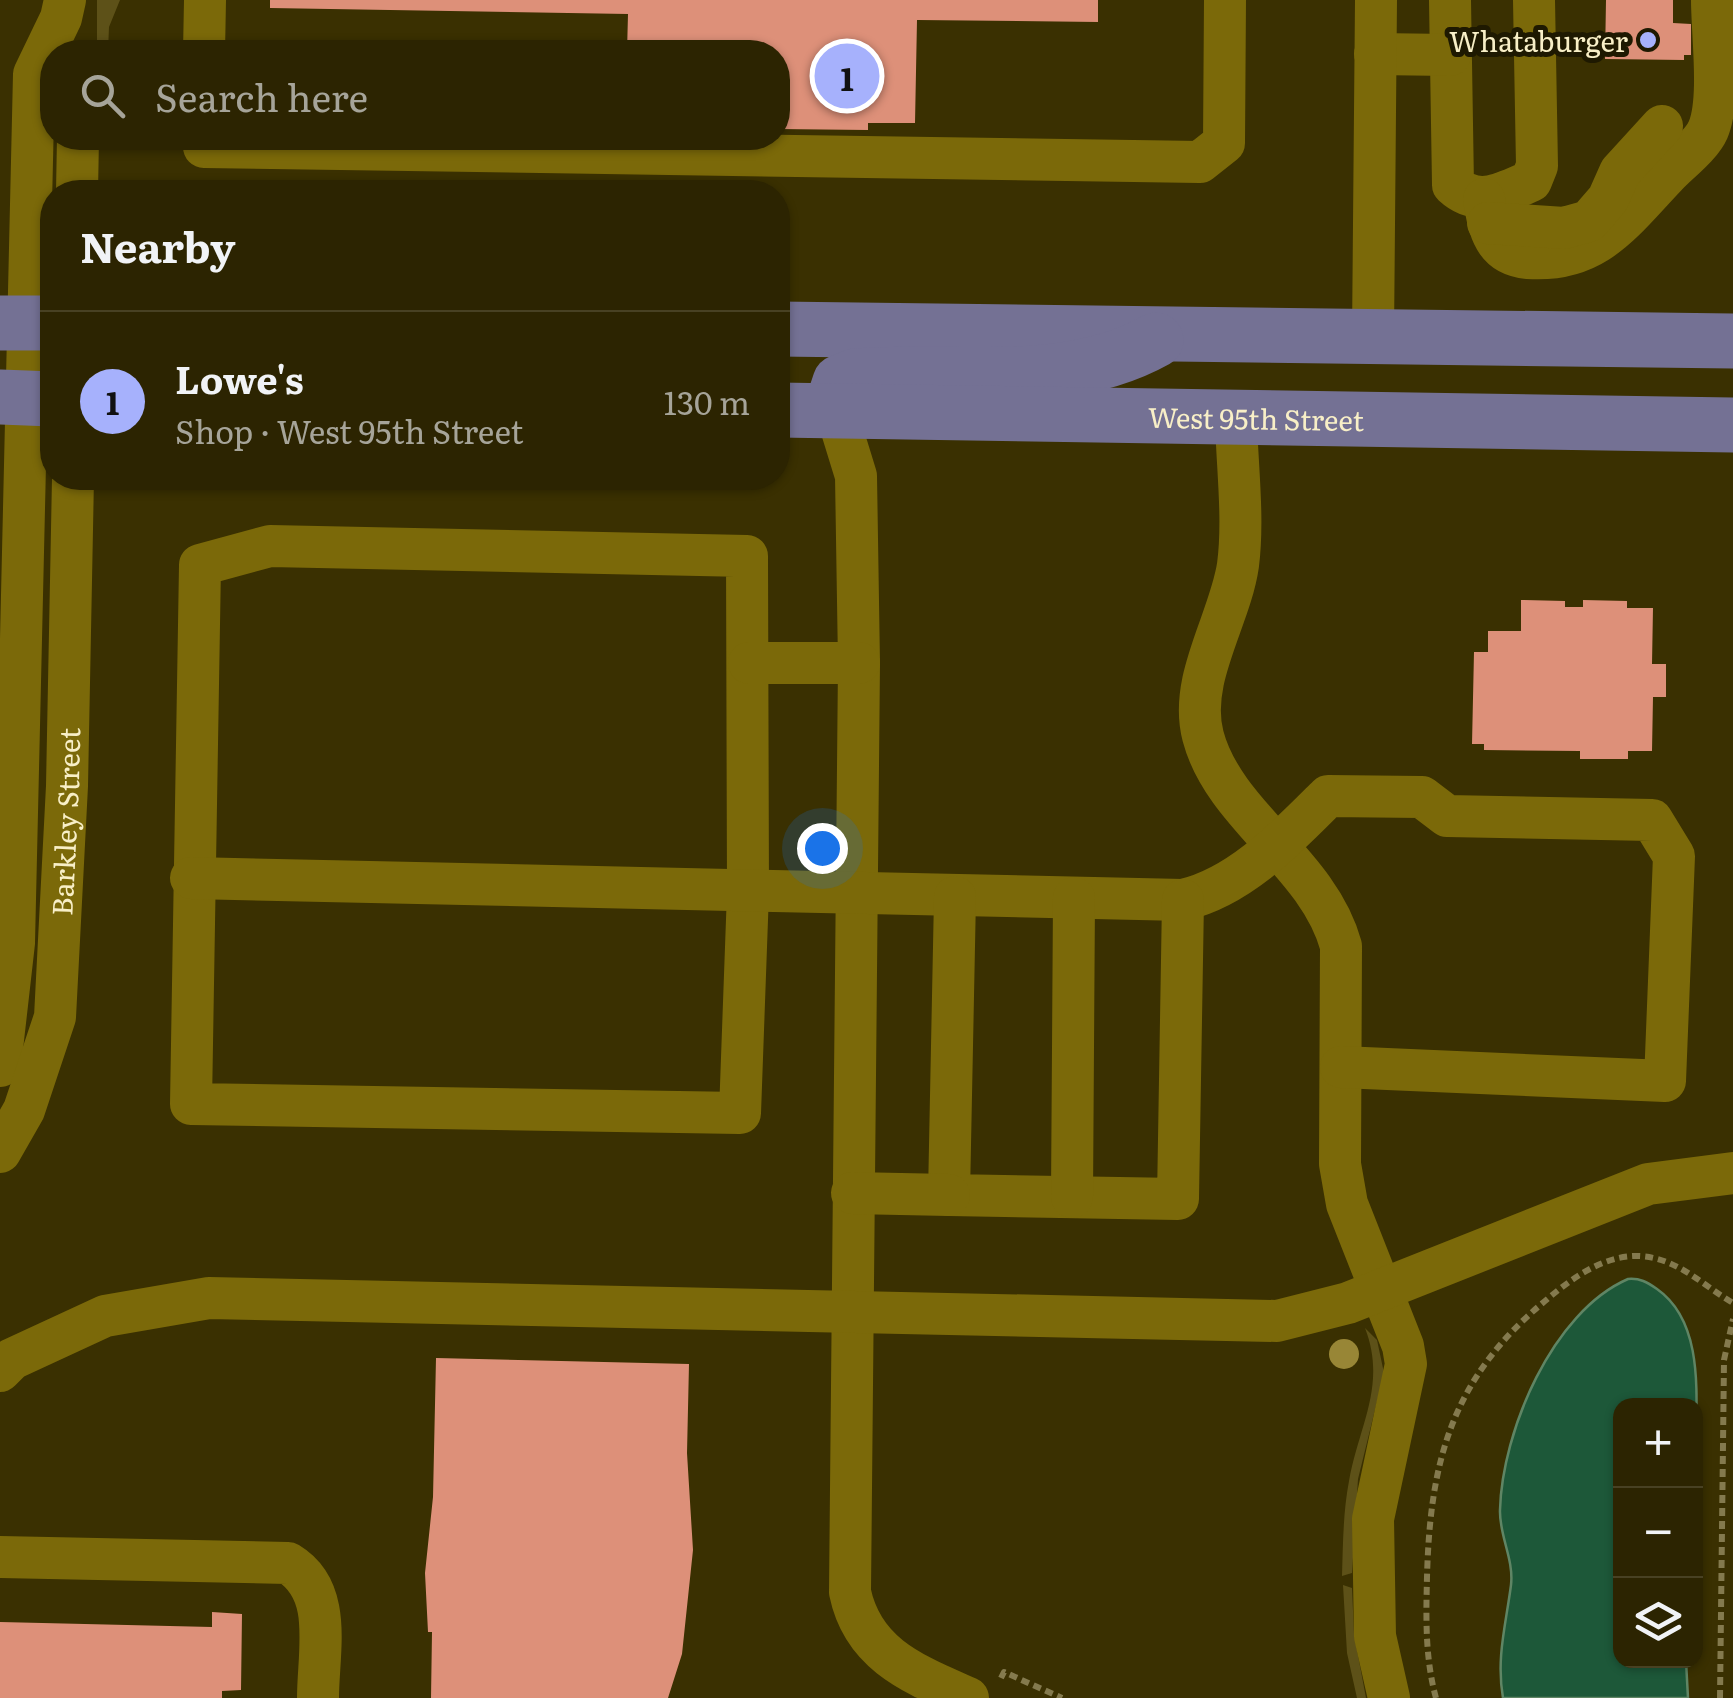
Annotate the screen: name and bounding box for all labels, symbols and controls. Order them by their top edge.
place label: Whataburger [1449,19,1629,61]
marker: Whataburger [1637,29,1659,51]
pin: 1 [814,38,880,114]
search box [40,40,790,150]
text: Search here [155,67,368,124]
icon: search [75,68,130,123]
text: Nearby [80,214,236,276]
text: Lowe's [175,349,304,406]
text: 1 [106,377,119,425]
text: 130 m [664,377,750,425]
street label: West 95th Street [1148,395,1365,440]
text: Shop · West 95th Street [175,406,523,454]
street label: Barkley Street [39,727,89,917]
your location [797,823,848,874]
map controls [1613,1398,1703,1668]
button: + [1613,1398,1703,1488]
button: − [1613,1488,1703,1578]
button: layers [1613,1578,1703,1668]

